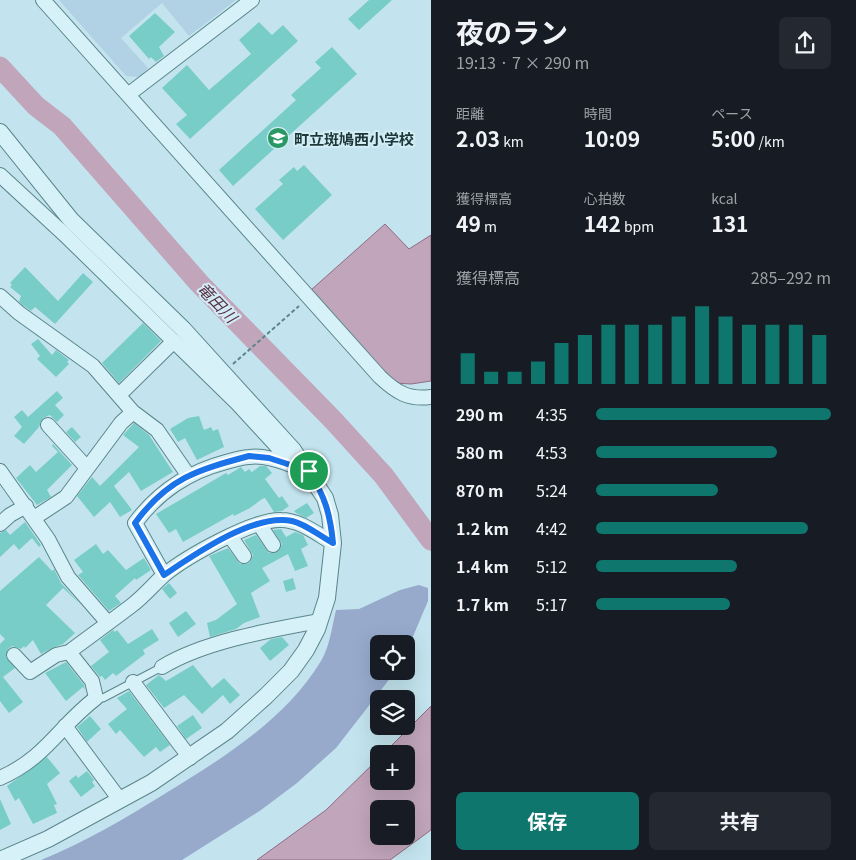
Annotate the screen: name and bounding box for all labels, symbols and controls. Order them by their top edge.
text: 夜のラン [456,11,568,51]
button: share [779,17,831,69]
text: 19:13 · 7 × 290 m [456,50,589,74]
text: 距離 [456,103,484,123]
text: 時間 [584,103,612,123]
text: ペース [711,103,753,123]
text: 2.03 [456,123,500,153]
text: 10:09 [584,123,640,153]
text: 5:00 [711,123,755,153]
school or university icon: 町立斑鳩西小学校 [266,126,290,150]
place label: 町立斑鳩西小学校 [294,128,414,149]
text: km [500,131,524,151]
text: /km [755,131,785,151]
text: 獲得標高 [456,188,512,208]
text: 心拍数 [584,188,626,208]
text: kcal [711,188,738,208]
text: 49 [456,208,481,238]
text: 142 [584,208,621,238]
text: 131 [711,208,749,238]
text: m [481,216,497,236]
text: bpm [621,216,654,236]
text: 獲得標高 [456,265,520,289]
text: 285–292 m [751,265,831,289]
water label: 竜田川 [193,276,245,329]
text: 290 m [456,402,503,426]
text: 4:35 [536,402,567,426]
text: 580 m [456,440,503,464]
text: 4:53 [536,440,567,464]
pin [288,450,330,492]
icon: arrive [295,457,323,485]
text: 870 m [456,478,503,502]
text: 5:24 [536,478,567,502]
text: 1.2 km [456,516,509,540]
text: 4:42 [536,516,567,540]
text: 1.4 km [456,554,509,578]
text: 5:12 [536,554,567,578]
text: 1.7 km [456,592,509,616]
text: 5:17 [536,592,567,616]
map controls [370,635,415,845]
button: locate [370,635,415,680]
button: layers [370,690,415,735]
button: + [370,745,415,790]
button: 保存 [456,792,639,850]
button: 共有 [649,792,831,850]
button: − [370,800,415,845]

